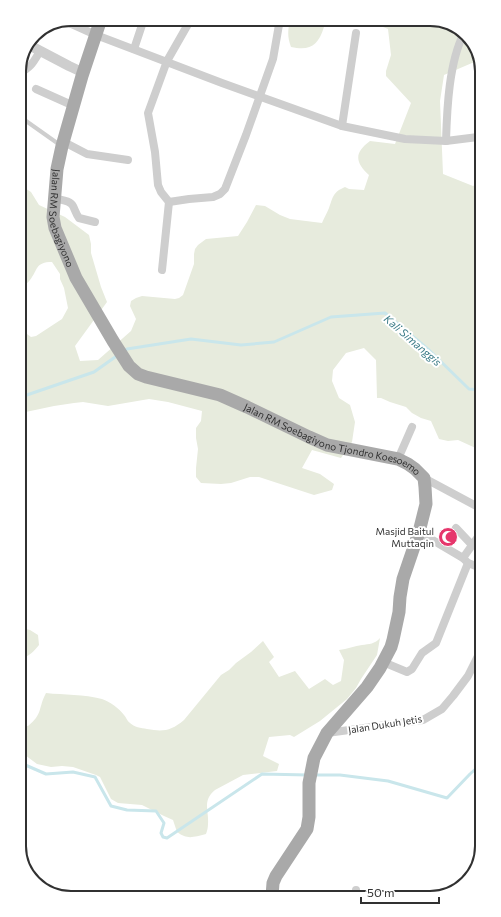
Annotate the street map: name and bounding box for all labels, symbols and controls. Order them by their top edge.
street label: Jalan RM Soebagiyono [47,169,77,269]
water label: Kali Simanggis [382,312,444,368]
street label: Jalan RM Soebagiyono Tjondro Koesoemo [242,400,423,477]
place label: Masjid Baitul Muttaqin [375,525,434,549]
mosque icon: Masjid Baitul Muttaqin [437,526,459,548]
street label: Jalan Dukuh Jetis [347,712,423,736]
scale bar [361,879,439,905]
text: 50 m [367,885,395,899]

